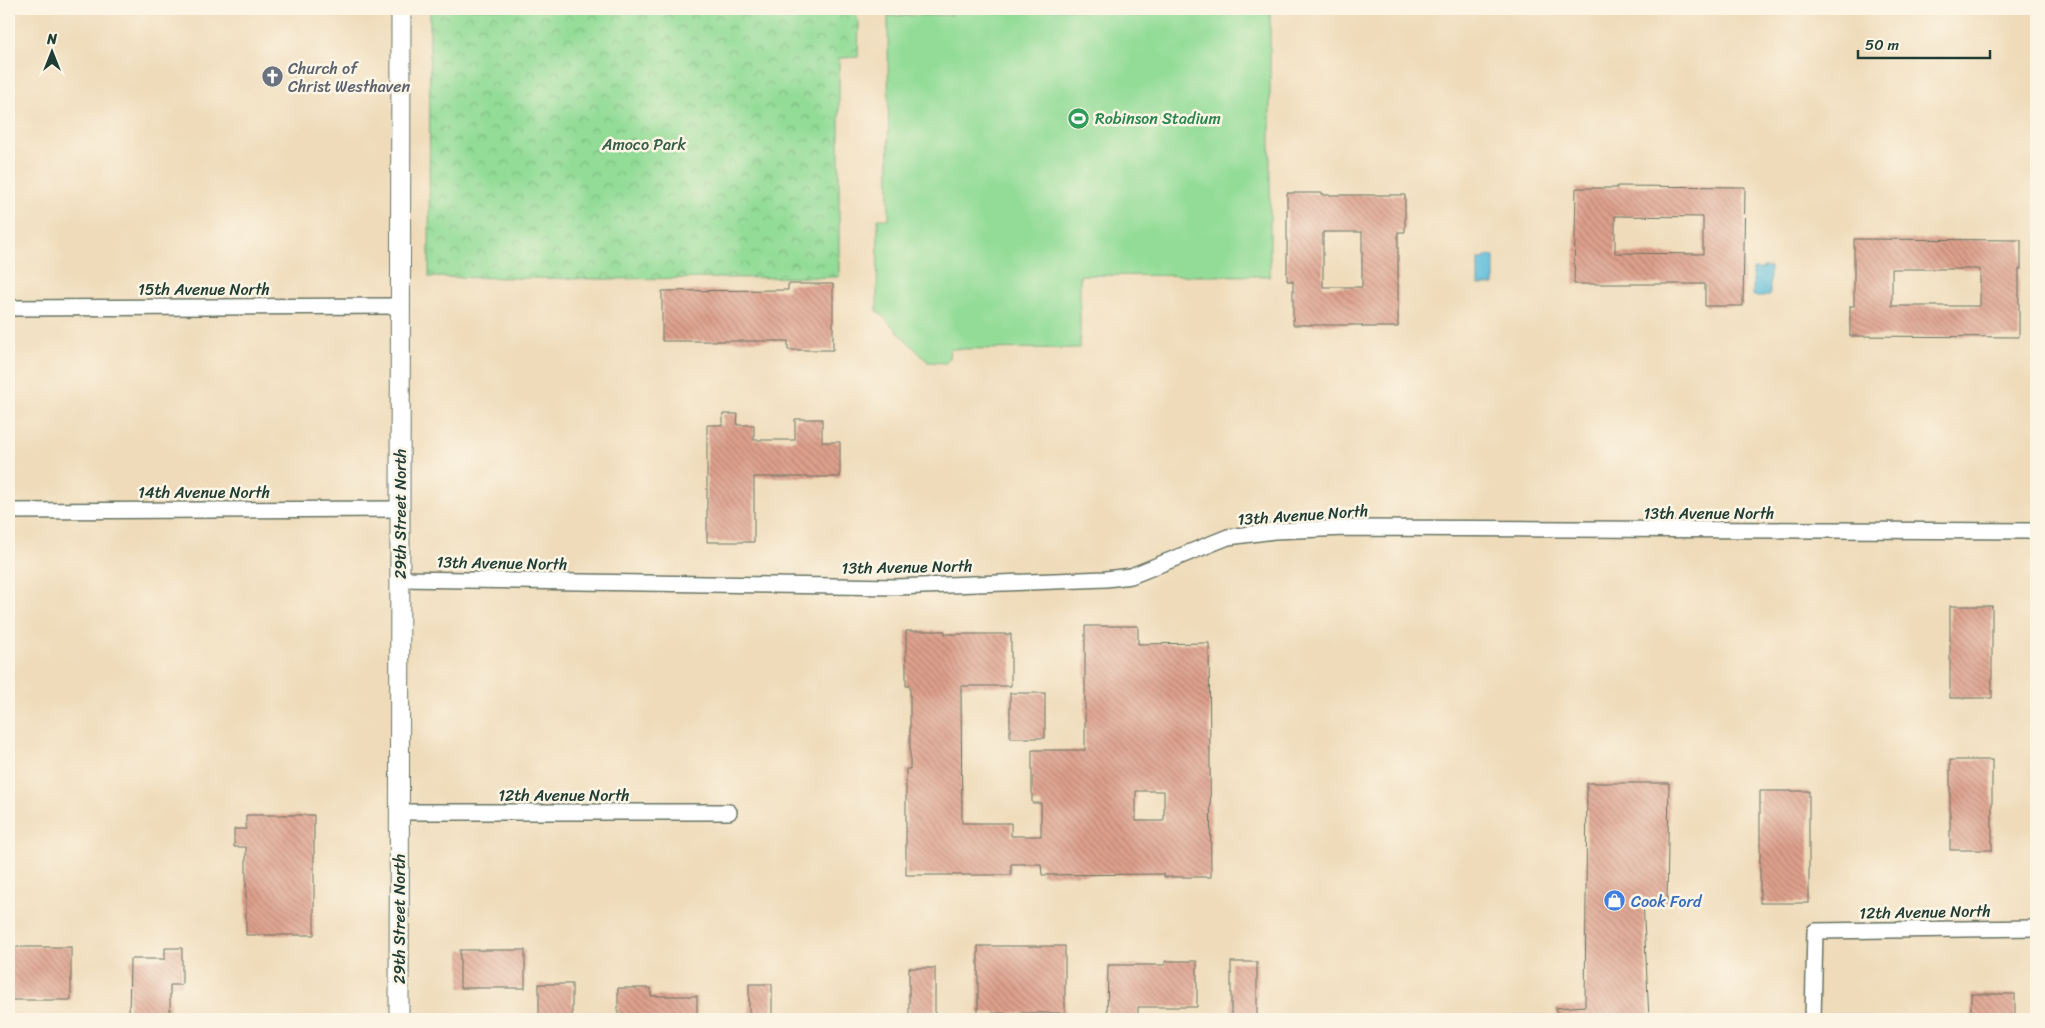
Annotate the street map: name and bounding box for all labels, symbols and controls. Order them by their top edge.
text: N [46,27,57,52]
north arrow [28,28,78,78]
scale bar [1858,28,1990,60]
text: 50 m [1865,32,1900,58]
place label: Church of Christ Westhaven [288,54,411,101]
church icon: Church of Christ Westhaven [260,65,284,89]
place label: Robinson Stadium [1095,104,1221,133]
sports icon: Robinson Stadium [1067,106,1091,130]
park label: Amoco Park [601,130,686,159]
street label: 15th Avenue North [138,275,270,304]
street label: 29th Street North [386,449,415,579]
street label: 14th Avenue North [138,478,270,507]
street label: 13th Avenue North [1237,496,1369,534]
street label: 13th Avenue North [1643,499,1775,528]
street label: 13th Avenue North [436,547,568,579]
street label: 13th Avenue North [841,551,973,583]
street label: 12th Avenue North [498,781,630,810]
street label: 29th Street North [385,854,414,984]
place label: Cook Ford [1631,887,1703,916]
shop icon: Cook Ford [1603,889,1627,913]
street label: 12th Avenue North [1859,896,1991,928]

